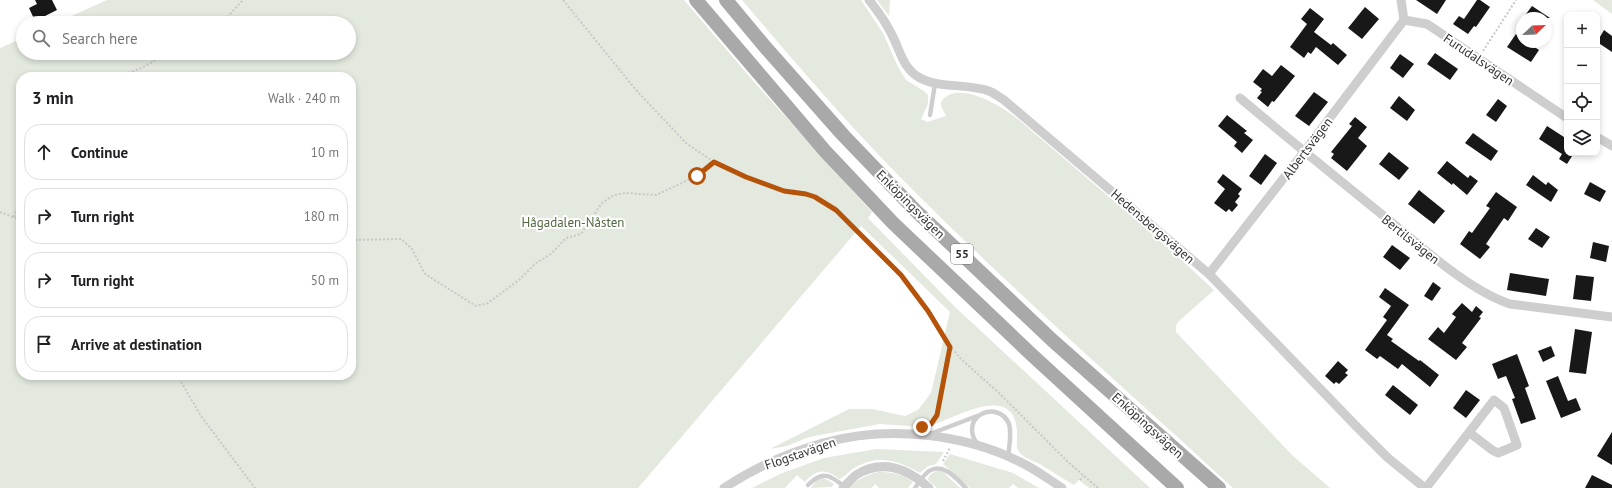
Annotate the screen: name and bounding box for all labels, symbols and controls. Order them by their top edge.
north arrow [1516,12,1552,48]
map controls [1564,12,1600,156]
button: + [1564,12,1600,48]
search box [16,16,356,60]
icon: search [30,27,52,49]
text: Search here [62,29,138,48]
street label: Furudalsvägen [1440,30,1517,89]
button: − [1564,48,1600,84]
button: locate [1564,84,1600,120]
text: 3 min [32,87,73,109]
text: Walk · 240 m [268,90,340,107]
street label: Albertsvägen [1279,114,1336,183]
button: layers [1564,120,1600,156]
icon: ahead [33,141,55,163]
text: Continue [71,143,128,162]
text: 10 m [311,144,339,161]
street label: Enköpingsvägen [873,166,949,242]
route start [688,167,706,185]
street label: Hedensbergsvägen [1107,185,1198,267]
icon: right [33,205,55,227]
text: Turn right [71,207,134,226]
text: 180 m [304,208,339,225]
street label: Bertilsvägen [1378,211,1443,268]
park label: Hågadalen-Nåsten [522,214,624,231]
road number: 55 [951,244,973,264]
icon: right [33,269,55,291]
text: Turn right [71,271,134,290]
text: 50 m [311,272,339,289]
icon: arrive [33,333,55,355]
text: Arrive at destination [71,335,202,354]
street label: Enköpingsvägen [1108,389,1187,462]
route end [913,418,931,436]
street label: Flogstavägen [762,433,838,474]

